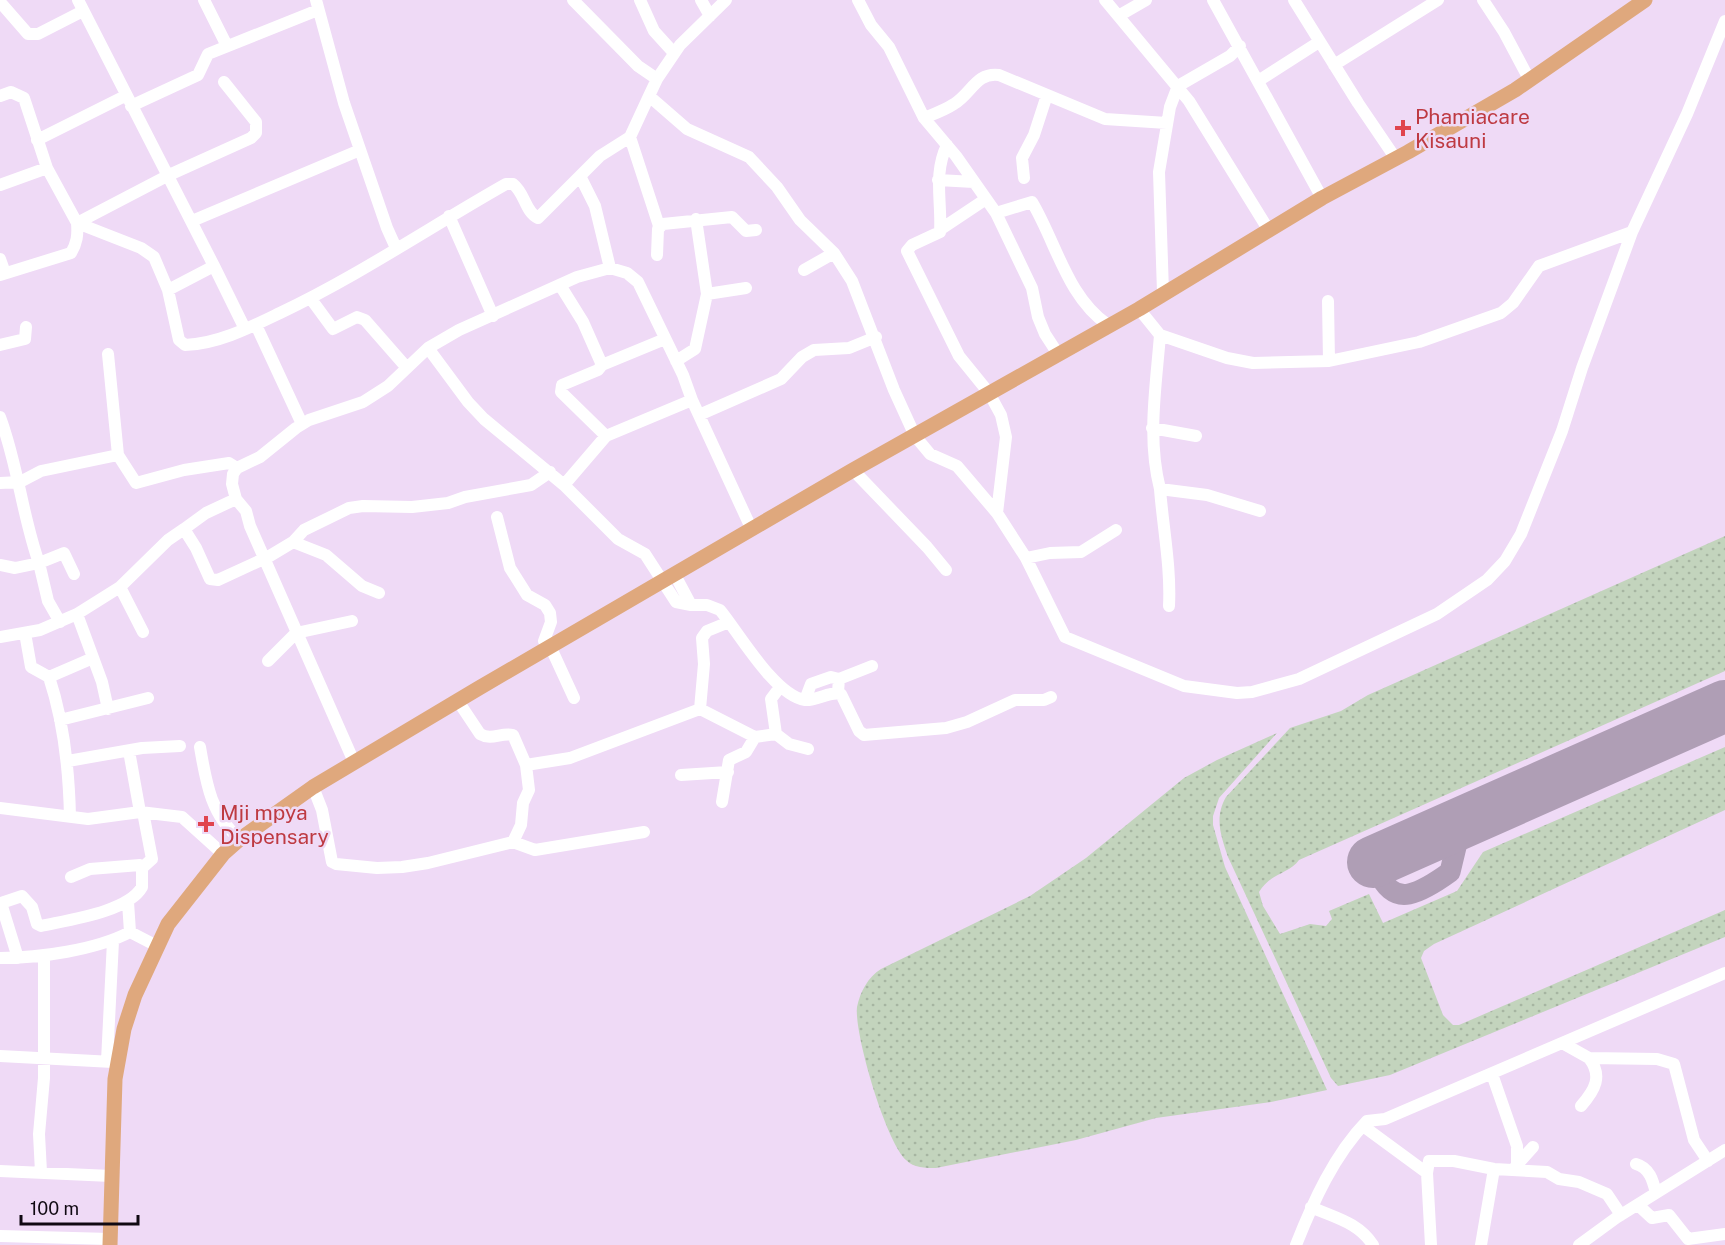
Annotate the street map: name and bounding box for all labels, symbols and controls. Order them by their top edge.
place label: Phamiacare Kisauni [1415,104,1530,153]
marker: Phamiacare Kisauni [1396,121,1410,135]
place label: Mji mpya Dispensary [220,800,329,849]
marker: Mji mpya Dispensary [197,815,215,833]
scale bar [21,1188,138,1226]
text: 100 m [30,1198,79,1219]

